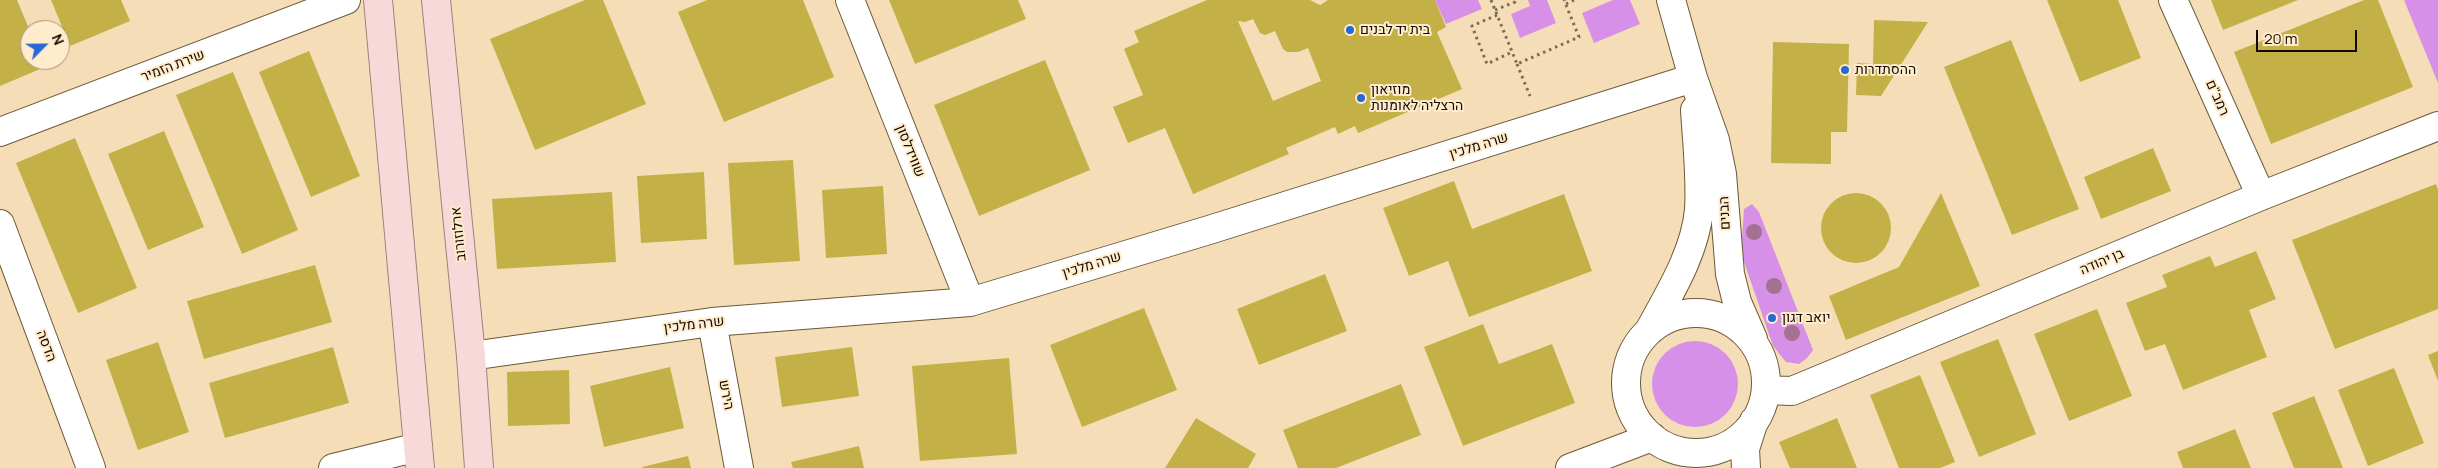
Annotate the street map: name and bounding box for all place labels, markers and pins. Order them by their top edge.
place label: בית יד לבנים [1360,22,1430,38]
marker: בית יד לבנים [1344,24,1356,36]
place label: ההסתדרות [1855,62,1916,78]
marker: ההסתדרות [1839,64,1851,76]
place label: מוזיאון הרצליה לאומנות [1371,82,1463,114]
marker: מוזיאון הרצליה לאומנות [1355,92,1367,104]
place label: יואב דגון [1782,310,1830,326]
marker: יואב דגון [1766,312,1778,324]

